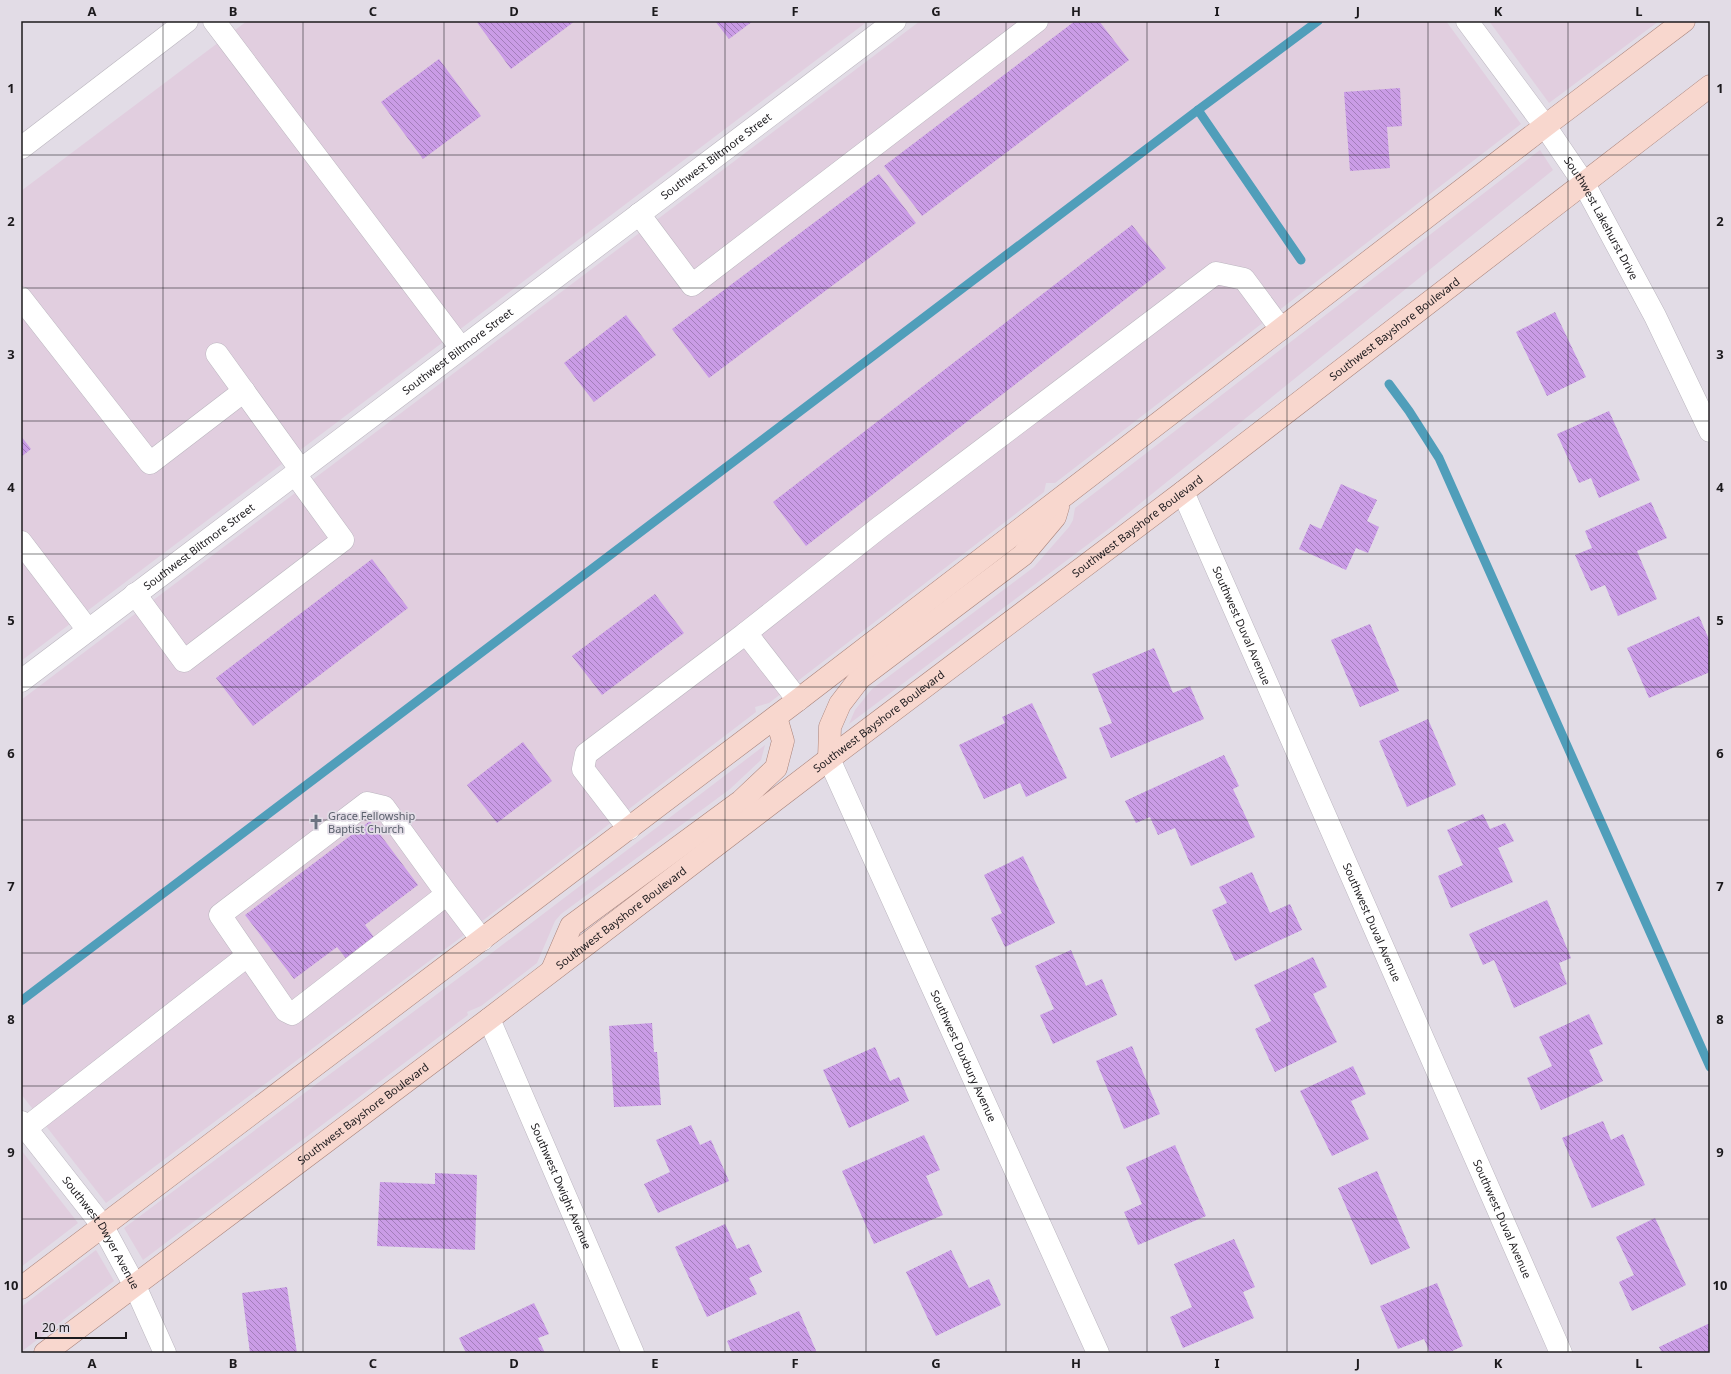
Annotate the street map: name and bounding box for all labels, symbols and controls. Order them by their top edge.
text: A [88,2,97,20]
text: B [229,2,237,20]
text: C [369,2,377,20]
text: D [509,2,519,20]
text: E [651,2,659,20]
text: F [791,2,799,20]
text: G [931,2,941,20]
text: H [1071,2,1081,20]
text: I [1214,2,1220,20]
text: J [1355,2,1360,20]
text: K [1494,2,1503,20]
text: L [1635,2,1643,20]
text: 1 [7,79,15,97]
text: 1 [1716,79,1724,97]
street label: Southwest Biltmore Street [657,109,774,202]
street label: Southwest Lakehurst Drive [1561,154,1642,282]
text: 2 [7,212,15,230]
text: 2 [1716,212,1724,230]
street label: Southwest Bayshore Boulevard [1326,274,1462,384]
street label: Southwest Biltmore Street [399,304,516,398]
text: 3 [7,345,15,363]
text: 3 [1716,345,1724,363]
street label: Southwest Bayshore Boulevard [1068,471,1206,580]
text: 4 [7,478,15,496]
text: 4 [1716,478,1724,496]
street label: Southwest Biltmore Street [140,499,257,593]
street label: Southwest Duval Avenue [1209,564,1275,687]
text: 5 [7,611,15,629]
text: 5 [1716,611,1724,629]
street label: Southwest Bayshore Boulevard [810,667,947,775]
text: 6 [7,744,15,762]
text: 6 [1716,744,1724,762]
place label: Grace Fellowship Baptist Church [328,808,415,836]
church icon: Grace Fellowship Baptist Church [307,813,325,831]
street label: Southwest Duval Avenue [1340,860,1405,984]
street label: Southwest Bayshore Boulevard [552,863,689,972]
text: 7 [7,877,15,895]
text: 7 [1716,877,1724,895]
street label: Southwest Duxbury Avenue [928,987,1000,1124]
text: 8 [7,1010,15,1028]
text: 8 [1716,1010,1724,1028]
street label: Southwest Bayshore Boulevard [294,1059,432,1168]
street label: Southwest Dwight Avenue [528,1121,595,1251]
text: 9 [7,1143,15,1161]
text: 9 [1716,1143,1724,1161]
street label: Southwest Duval Avenue [1470,1157,1535,1281]
street label: Southwest Dwyer Avenue [59,1173,143,1292]
text: 10 [4,1276,18,1294]
text: 10 [1713,1276,1727,1294]
scale bar [36,1314,126,1340]
text: 20 m [42,1319,70,1336]
text: A [88,1354,97,1372]
text: B [229,1354,237,1372]
text: C [369,1354,377,1372]
text: D [509,1354,519,1372]
text: E [651,1354,659,1372]
text: F [791,1354,799,1372]
text: G [931,1354,941,1372]
text: H [1071,1354,1081,1372]
text: I [1214,1354,1220,1372]
text: J [1355,1354,1360,1372]
text: K [1494,1354,1503,1372]
text: L [1635,1354,1643,1372]

